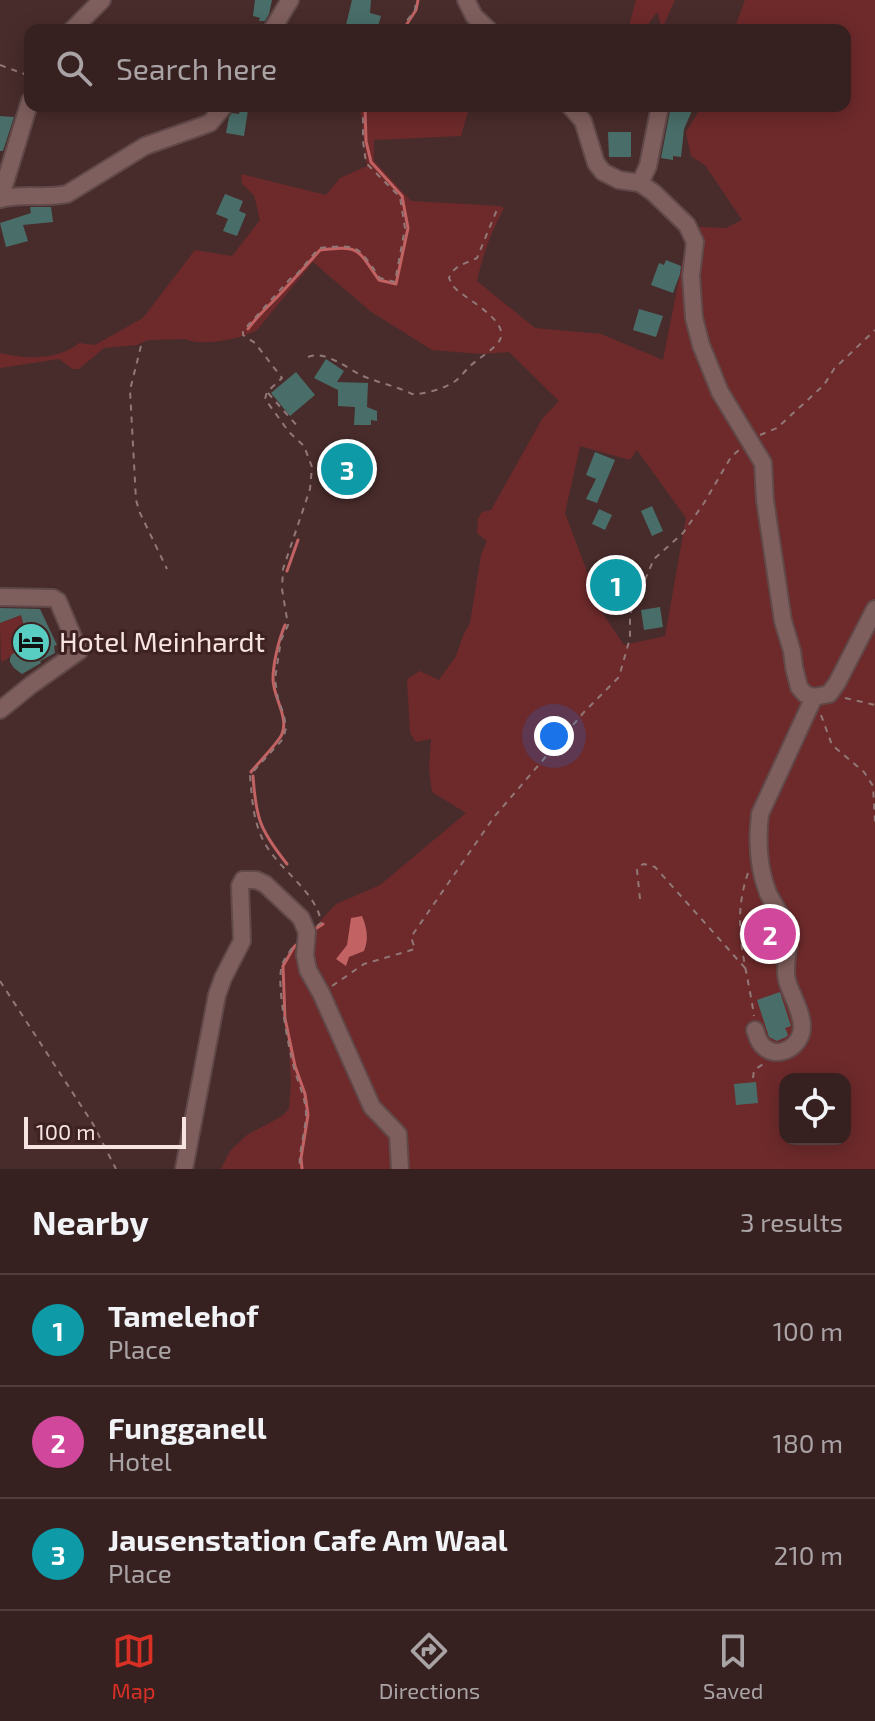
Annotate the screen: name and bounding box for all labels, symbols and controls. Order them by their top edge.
search box [24,24,851,112]
icon: search [52,46,96,90]
text: Search here [116,50,277,86]
pin: 3 [321,439,373,499]
pin: 1 [590,555,642,615]
hotel icon: Hotel Meinhardt [10,621,52,663]
place label: Hotel Meinhardt [59,624,265,658]
your location [534,716,574,756]
pin: 2 [744,904,796,964]
map controls [779,1073,851,1145]
button: locate [779,1073,851,1145]
scale bar [24,1113,186,1149]
text: 100 m [36,1118,95,1144]
text: Nearby [32,1201,149,1242]
text: 3 results [740,1206,843,1237]
text: Tamelehof [108,1297,258,1333]
text: 1 [52,1315,64,1346]
text: 100 m [773,1315,843,1346]
text: Place [108,1333,172,1364]
text: Fungganell [108,1409,267,1445]
text: 2 [50,1427,66,1458]
text: 180 m [773,1427,843,1458]
text: Hotel [108,1445,172,1476]
text: Jausenstation Cafe Am Waal [108,1521,508,1557]
text: 3 [51,1539,65,1570]
text: 210 m [774,1539,843,1570]
text: Place [108,1557,172,1588]
tab: Map [112,1629,156,1703]
tab: Directions [379,1629,480,1703]
tab: Saved [703,1629,763,1703]

